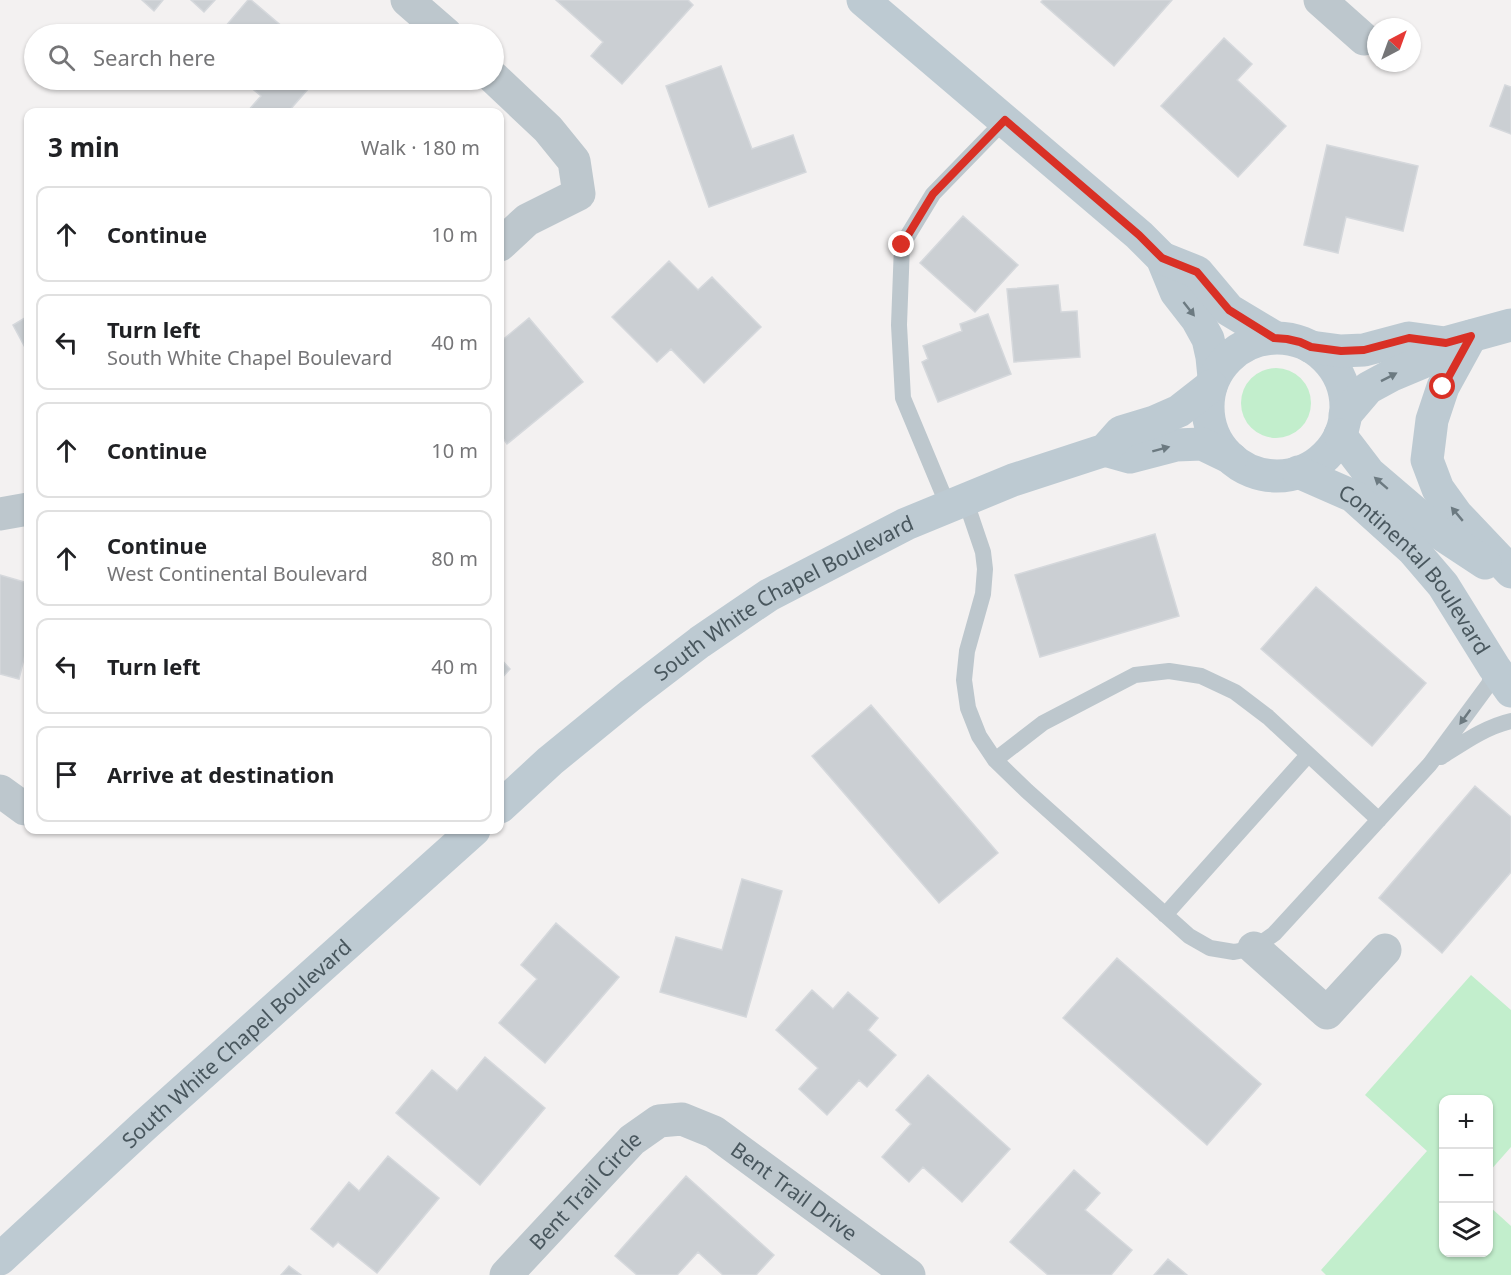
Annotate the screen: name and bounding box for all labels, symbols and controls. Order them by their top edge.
north arrow [1367,18,1421,72]
search box [24,24,504,90]
icon: search [45,41,78,74]
text: Search here [93,42,215,72]
text: 3 min [48,129,120,165]
text: Walk · 180 m [361,134,480,161]
icon: ahead [50,218,83,251]
text: Continue [107,219,207,249]
text: 10 m [431,221,478,248]
route end [888,231,914,257]
one-way arrow [1183,301,1196,317]
text: Turn left [107,314,201,344]
icon: left [50,326,83,359]
text: 40 m [431,329,478,356]
text: South White Chapel Boulevard [107,344,392,371]
one-way arrow [1380,372,1397,382]
route start [1429,373,1455,399]
icon: ahead [50,434,83,467]
text: Continue [107,435,207,465]
text: 10 m [431,437,478,464]
one-way arrow [1152,444,1170,453]
one-way arrow [1374,477,1389,490]
street label: Continental Boulevard [1335,478,1497,660]
one-way arrow [1450,506,1463,522]
street label: South White Chapel Boulevard [648,509,917,687]
text: Continue [107,530,207,560]
icon: ahead [50,542,83,575]
text: 80 m [431,545,478,572]
text: West Continental Boulevard [107,560,368,587]
icon: left [50,650,83,683]
text: Turn left [107,651,201,681]
text: 40 m [431,653,478,680]
one-way arrow [1459,709,1471,724]
icon: arrive [50,758,83,791]
text: Arrive at destination [107,759,334,789]
street label: South White Chapel Boulevard [115,933,357,1154]
map controls [1439,1095,1493,1257]
button: + [1439,1095,1493,1149]
street label: Bent Trail Circle [523,1124,646,1256]
street label: Bent Trail Drive [725,1135,863,1247]
button: − [1439,1149,1493,1203]
button: layers [1439,1203,1493,1257]

